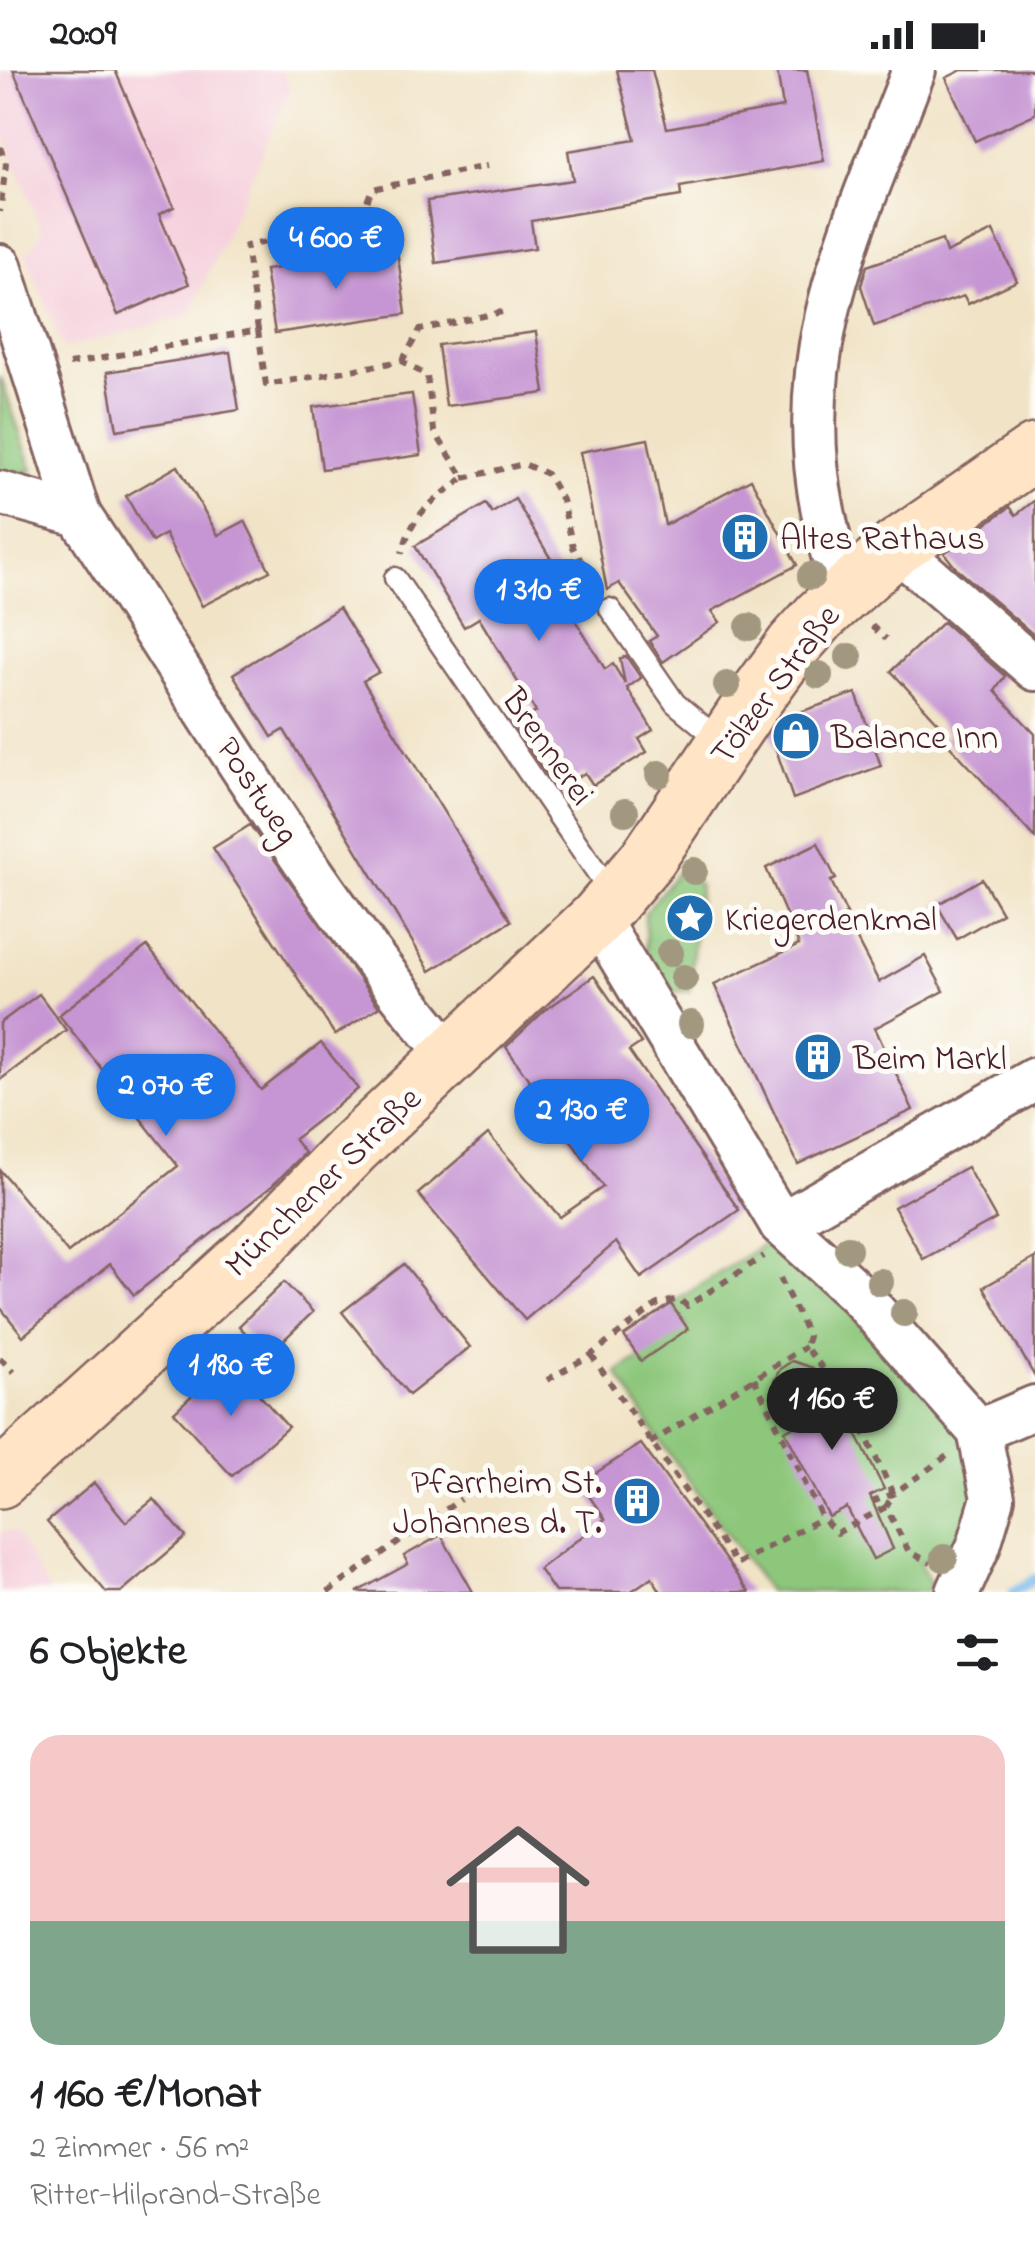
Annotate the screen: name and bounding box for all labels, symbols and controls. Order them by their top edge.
text: 20:09 [50,7,116,63]
pin: 4 600 € [244,207,428,292]
text: 4 600 € [289,216,383,263]
building icon: Altes Rathaus [719,511,771,563]
place label: Altes Rathaus [780,515,985,566]
pin: 1 310 € [447,559,631,644]
text: 1 310 € [496,568,582,615]
street label: Tölzer Straße [699,595,854,777]
street label: Brennerei [486,678,605,817]
shop icon: Balance Inn [770,710,822,762]
place label: Balance Inn [830,714,998,765]
street label: Postweg [201,728,311,856]
place icon: Kriegerdenkmal [664,892,716,944]
place label: Kriegerdenkmal [725,896,937,947]
building icon: Beim Markl [792,1031,844,1083]
place label: Beim Markl [852,1035,1007,1086]
pin: 2 070 € [74,1054,258,1139]
text: 2 070 € [118,1063,214,1110]
street label: Münchener Straße [214,1076,435,1291]
pin: 2 130 € [490,1079,674,1164]
text: 2 130 € [536,1088,628,1135]
pin: 1 180 € [139,1334,323,1419]
text: 1 180 € [189,1343,273,1390]
pin: 1 160 € [740,1368,924,1453]
text: 1 160 € [789,1377,875,1424]
place label: Pfarrheim St. Johannes d. T. [393,1459,602,1550]
building icon: Pfarrheim St. Johannes d. T. [611,1475,663,1527]
text: 6 Objekte [30,1622,186,1683]
icon: filters [950,1625,1005,1680]
icon: home [428,1800,608,1980]
text: 1 160 €/Monat [30,2065,261,2126]
text: 2 Zimmer · 56 m² [30,2126,249,2173]
text: Ritter-Hilprand-Straße [30,2173,321,2220]

